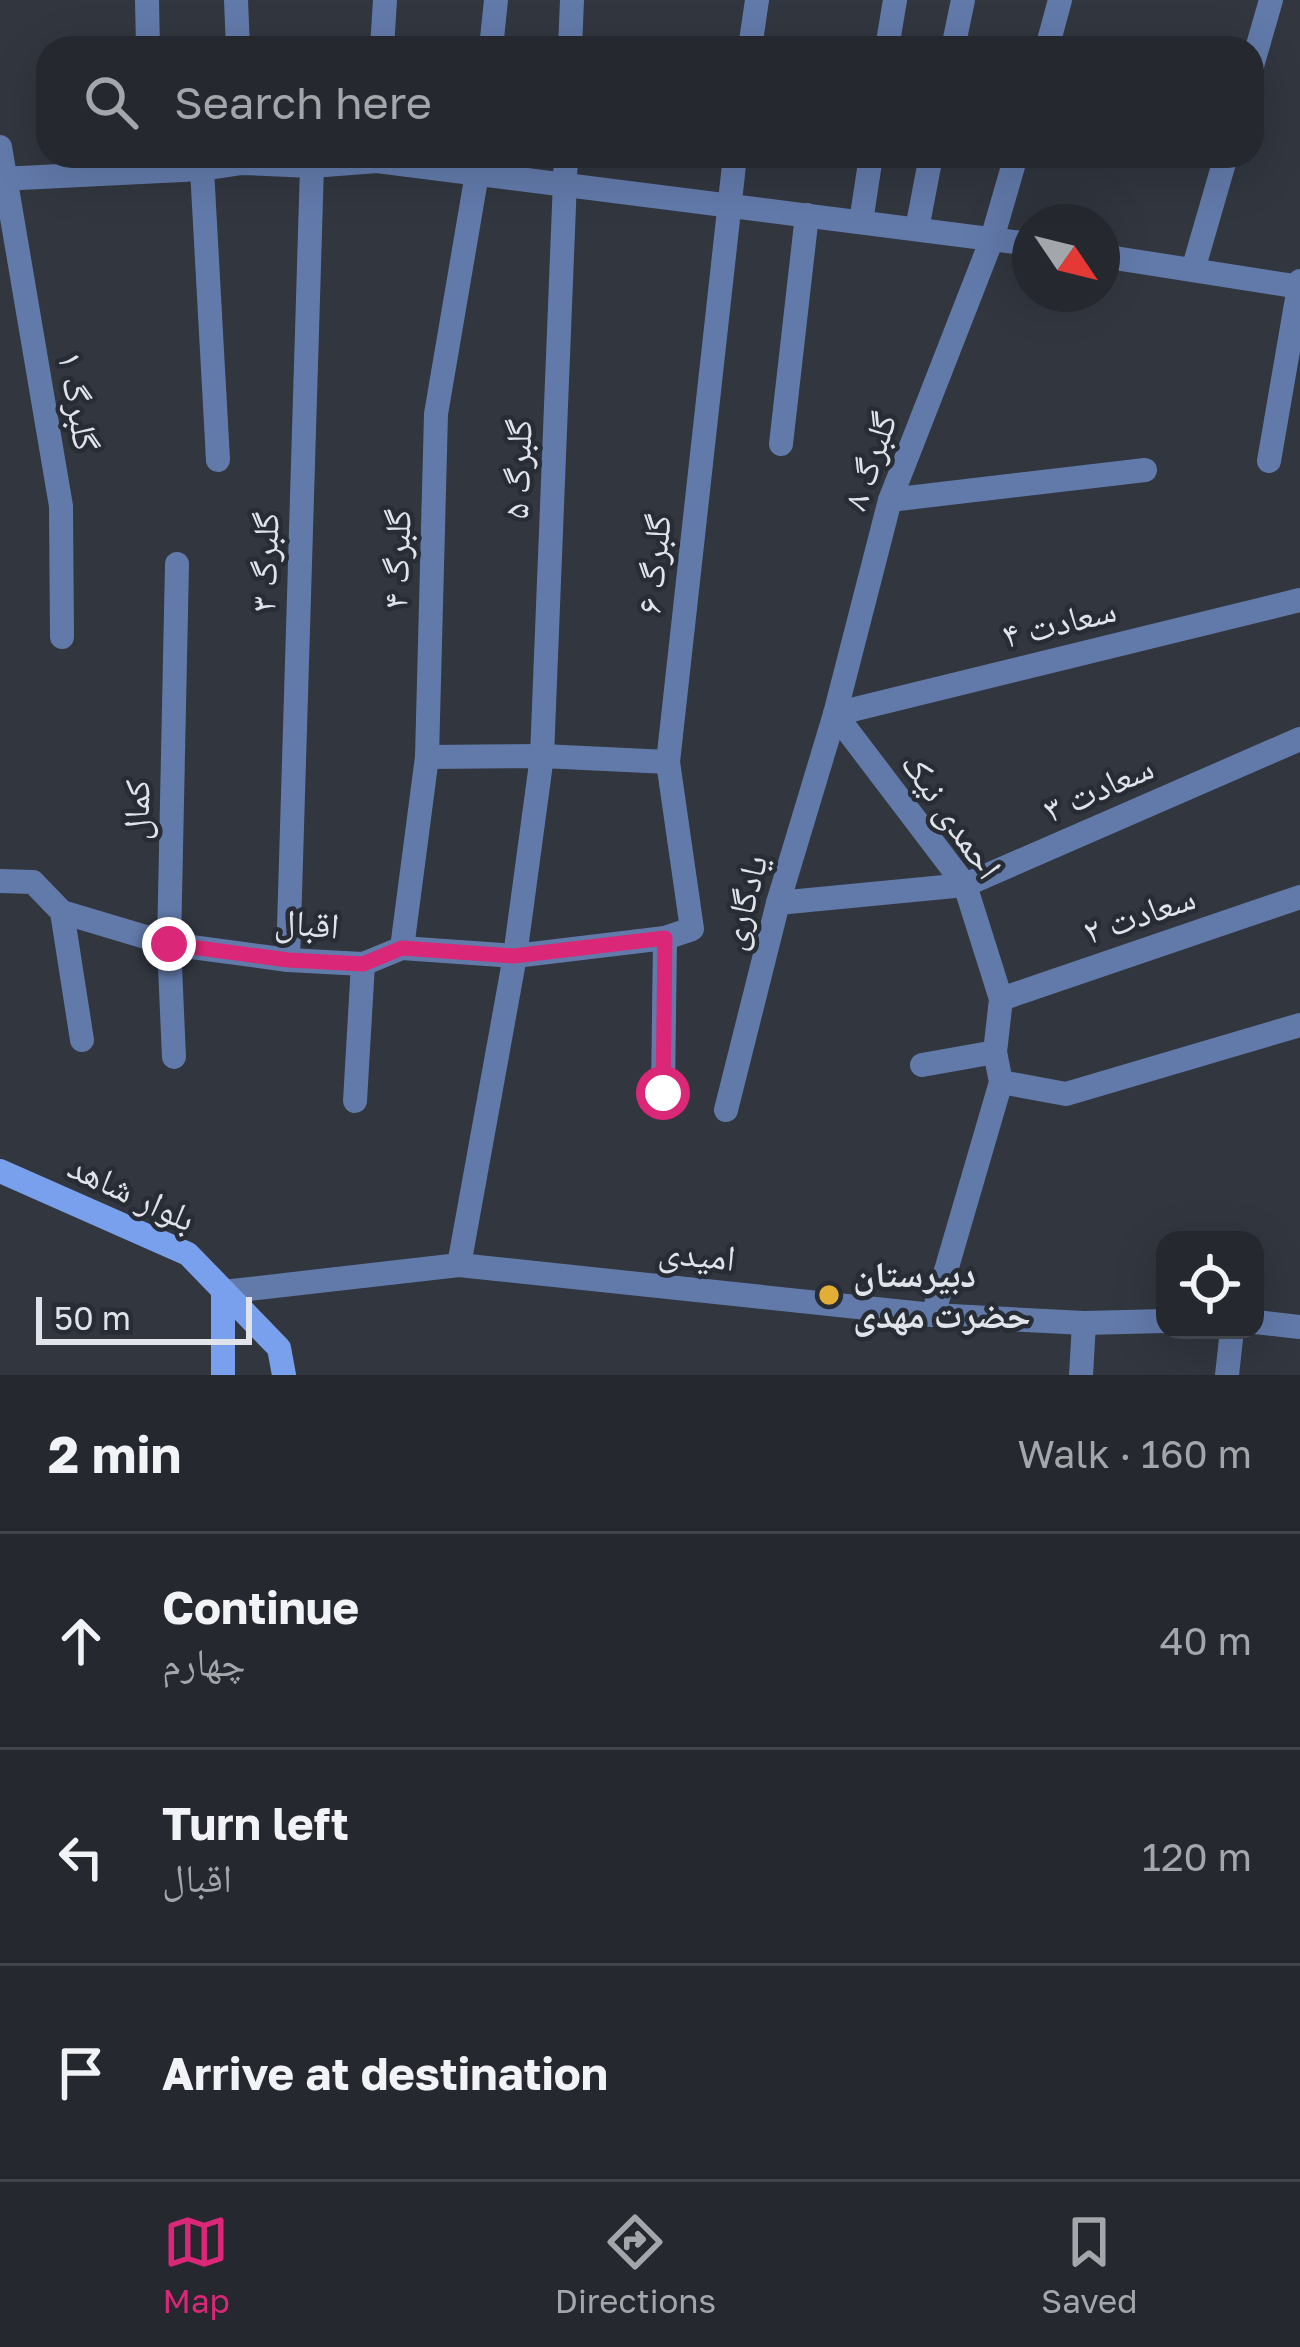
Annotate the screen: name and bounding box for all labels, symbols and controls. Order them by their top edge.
search box [36,36,1264,168]
icon: search [78,69,144,135]
text: Search here [174,75,432,129]
north arrow [1012,204,1120,312]
street label: گلبرگ ۱ [50,348,109,454]
street label: گلبرگ ۸ [832,407,905,515]
street label: گلبرگ ۵ [493,418,540,520]
street label: گلبرگ ۴ [372,508,419,610]
street label: گلبرگ ۳ [240,511,287,613]
street label: گلبرگ ۶ [626,512,679,616]
street label: سعادت ۴ [998,587,1120,656]
street label: احمدی نیک [892,743,1012,887]
street label: سعادت ۳ [1036,744,1159,831]
street label: کمال [113,779,159,841]
street label: یادگاری [709,850,777,954]
street label: سعادت ۲ [1077,874,1200,953]
street label: اقبال [273,898,341,948]
route end [142,917,196,971]
route start [636,1066,690,1120]
street label: بلوار شاهد [62,1143,203,1240]
street label: امیدی [656,1228,738,1280]
map controls [1156,1231,1264,1339]
button: locate [1156,1231,1264,1339]
place label: دبیرستان حضرت مهدی [853,1252,1031,1337]
marker: دبیرستان حضرت مهدی [816,1282,842,1308]
scale bar [36,1291,252,1344]
text: 50 m [54,1298,131,1337]
text: 2 min [48,1423,181,1484]
text: Walk · 160 m [1017,1430,1252,1477]
text: Continue [162,1580,359,1634]
icon: ahead [48,1608,114,1674]
text: 40 m [1160,1617,1252,1664]
text: چهارم [162,1638,246,1685]
text: Turn left [162,1796,349,1850]
icon: left [48,1824,114,1890]
text: 120 m [1142,1833,1252,1880]
text: اقبال [162,1854,232,1901]
icon: arrive [48,2040,114,2106]
text: Arrive at destination [162,2046,608,2100]
tab: Map [163,2209,230,2320]
tab: Directions [555,2209,716,2320]
tab: Saved [1041,2209,1137,2320]

